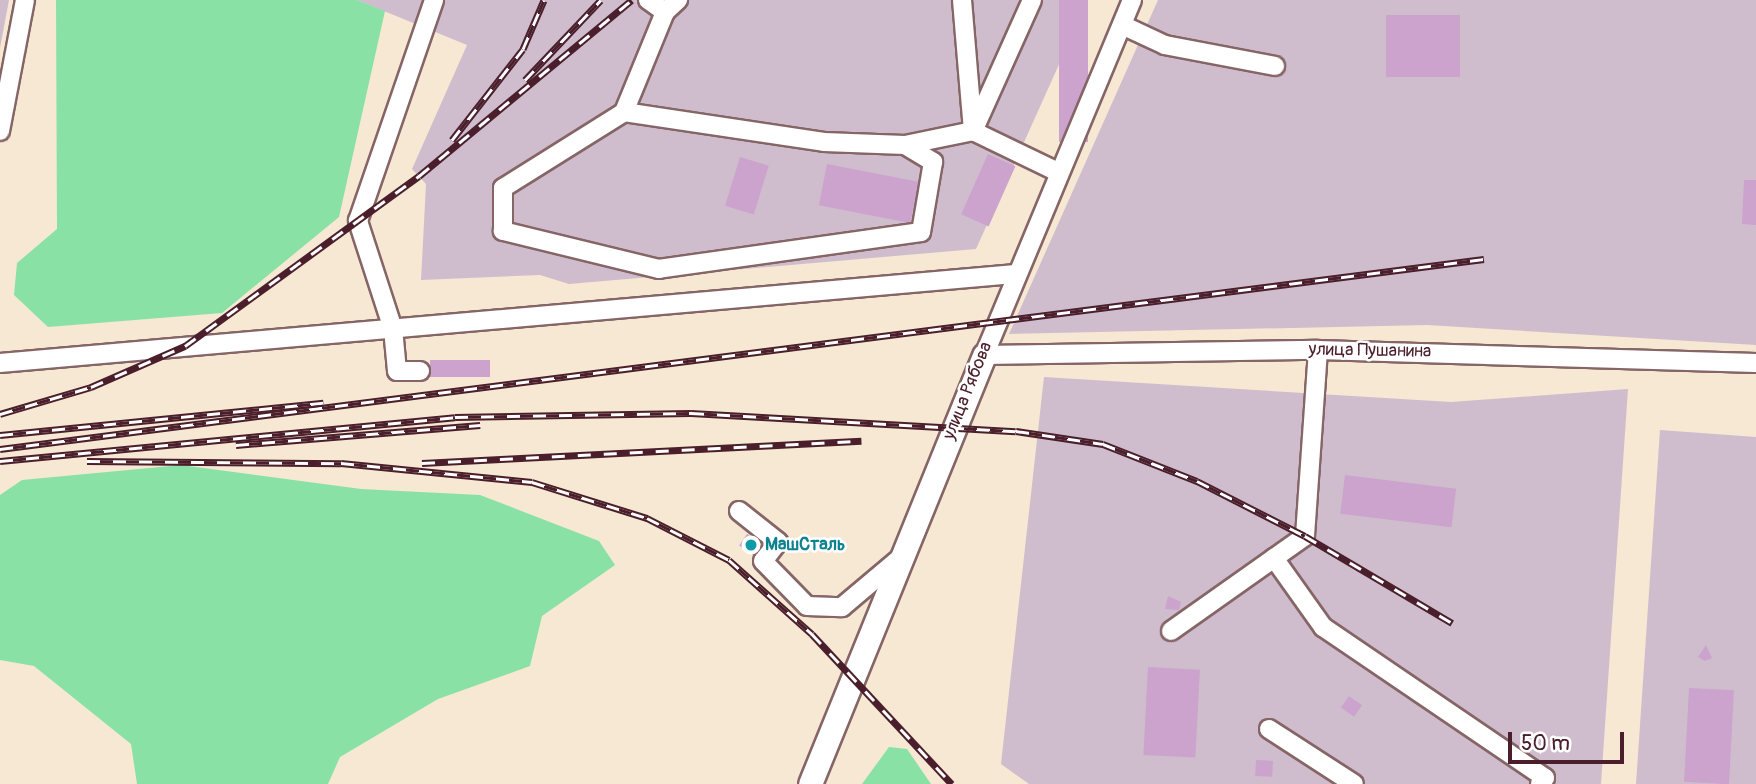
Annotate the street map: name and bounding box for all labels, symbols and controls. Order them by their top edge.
street label: улица Рябова [939,339,997,443]
street label: улица Пушанина [1308,339,1432,363]
place label: МашСталь [765,534,845,556]
marker: МашСталь [743,537,759,553]
scale bar [1511,718,1626,762]
text: 50 m [1521,730,1570,757]

